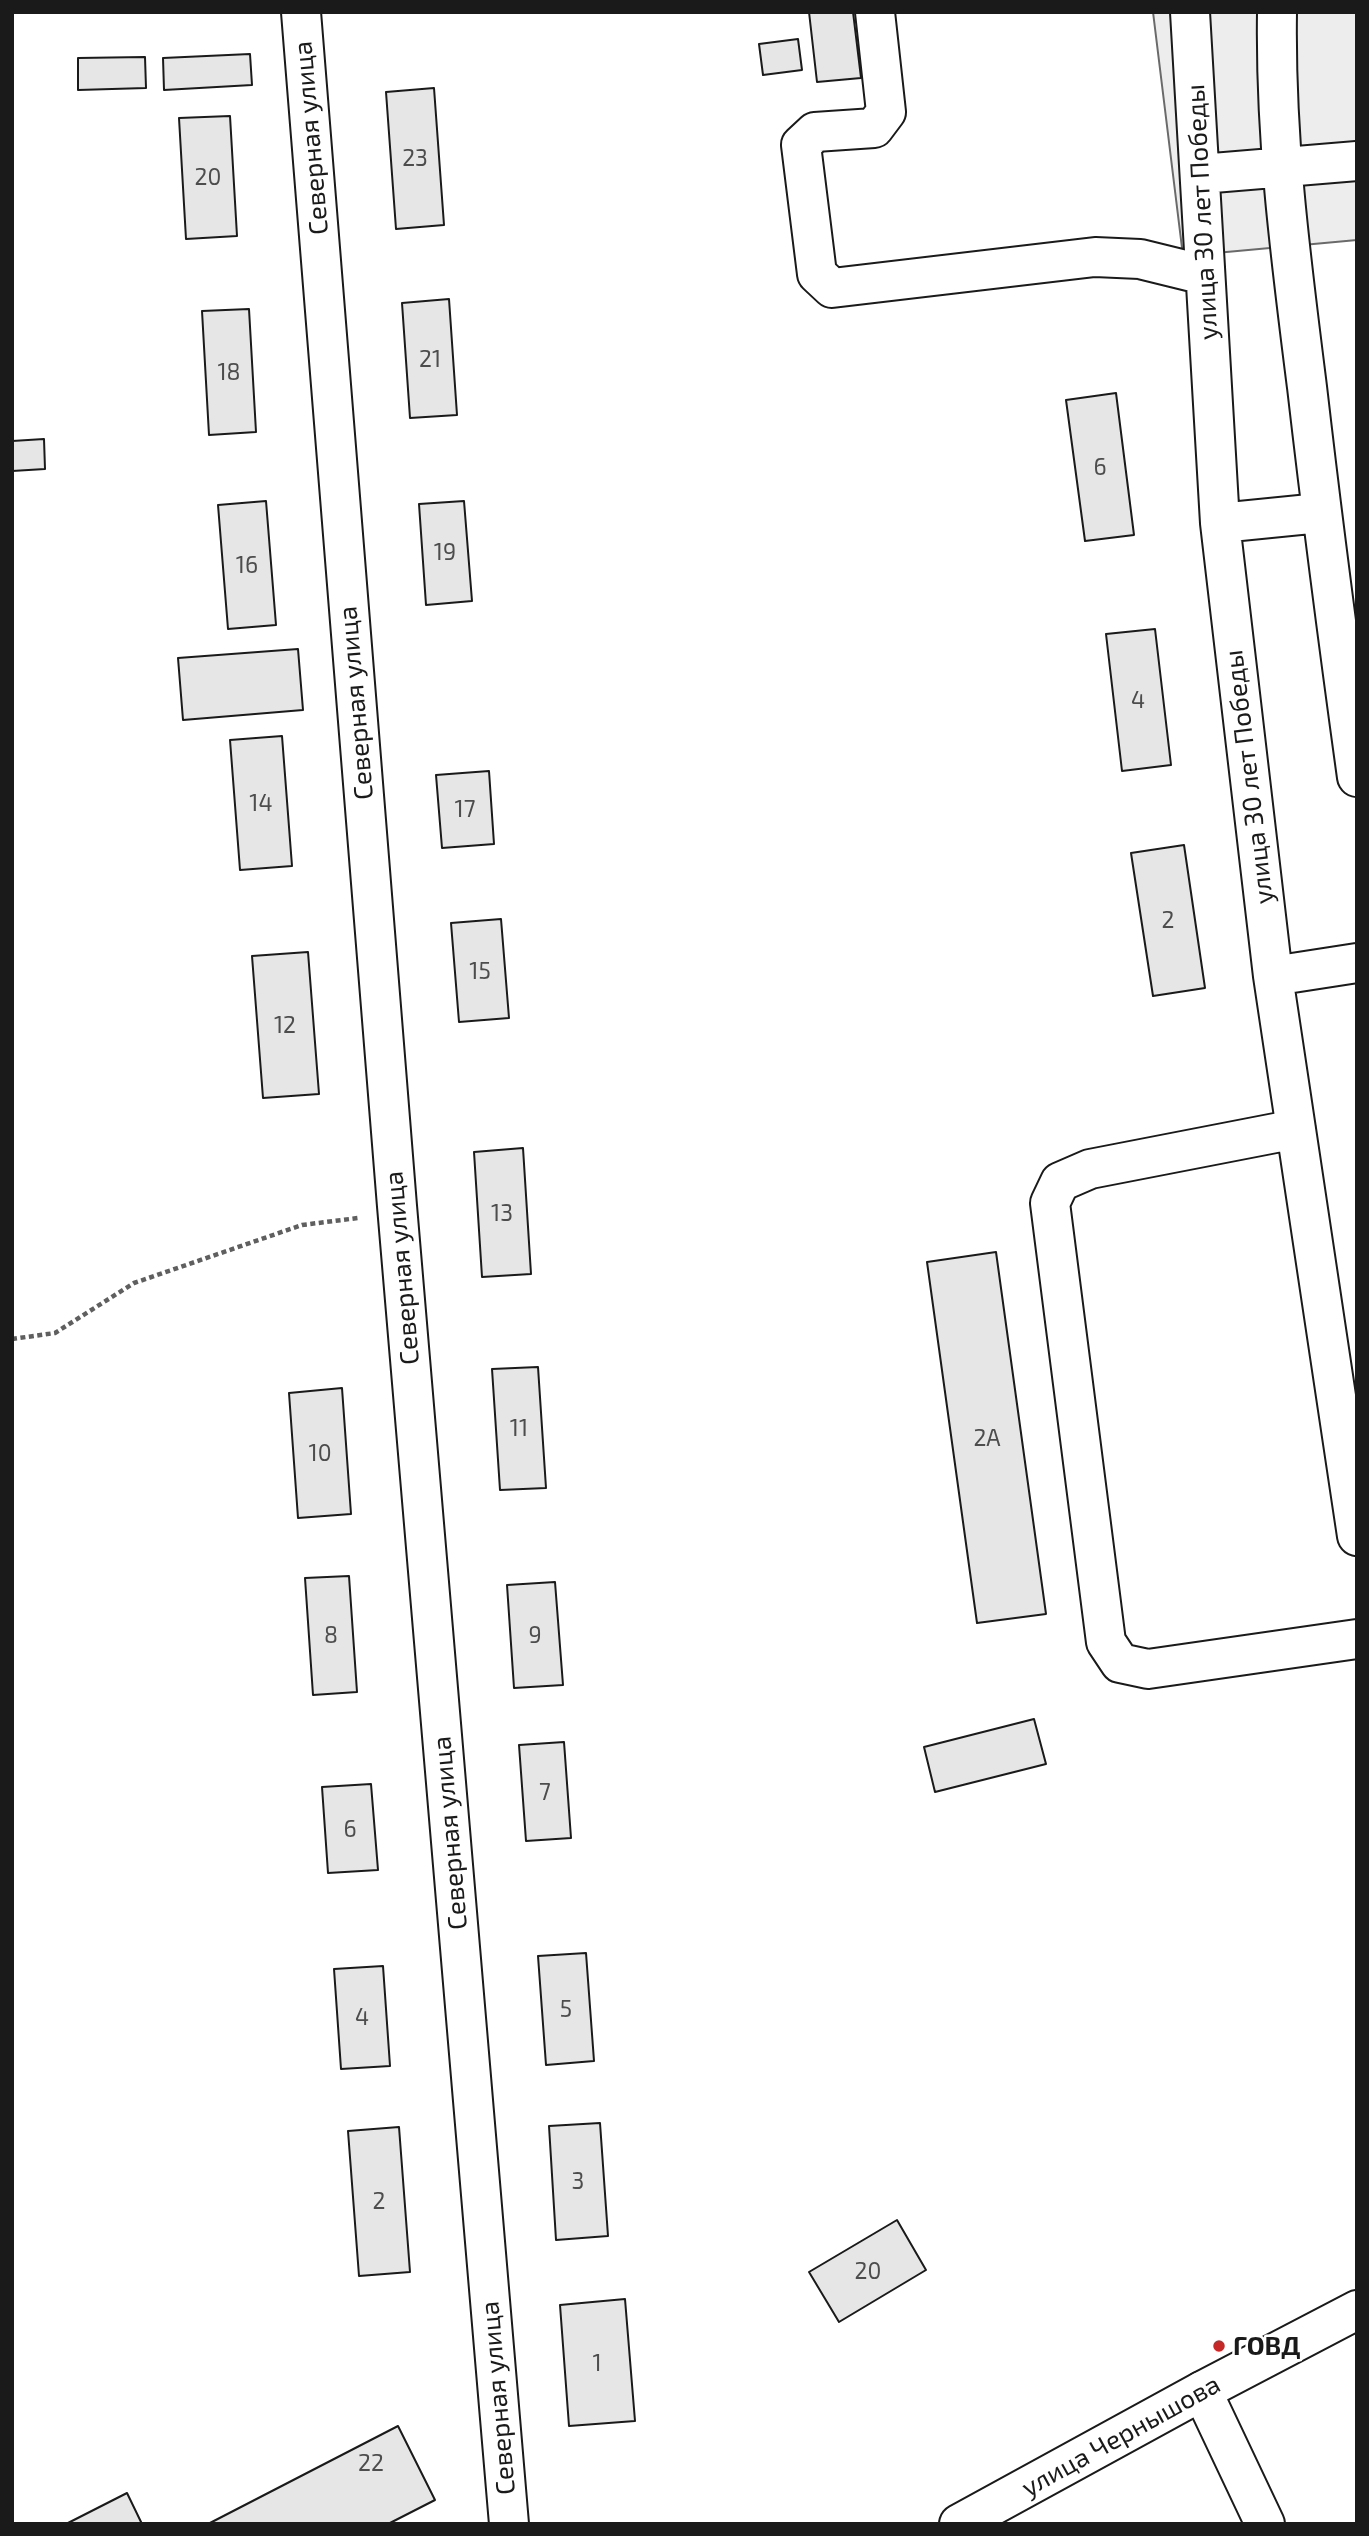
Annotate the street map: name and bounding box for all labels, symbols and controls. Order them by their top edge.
street label: Северная улица [287,40,335,236]
street label: улица 30 лет Победы [1180,83,1224,341]
house number: 23 [402,144,428,172]
house number: 20 [195,163,221,191]
house number: 21 [419,345,441,373]
house number: 18 [217,358,241,386]
house number: 6 [1093,453,1107,481]
house number: 19 [434,538,456,566]
house number: 16 [236,551,258,579]
street label: Северная улица [332,605,380,801]
street label: улица 30 лет Победы [1218,648,1280,906]
house number: 4 [1131,686,1145,714]
house number: 14 [249,789,273,817]
house number: 17 [455,795,475,823]
house number: 2 [1162,906,1174,934]
house number: 15 [469,957,491,985]
house number: 12 [274,1011,296,1039]
street label: Северная улица [378,1170,426,1366]
house number: 13 [491,1199,513,1227]
house number: 11 [510,1414,528,1442]
house number: 2А [973,1424,1001,1452]
house number: 10 [308,1439,332,1467]
house number: 8 [324,1621,338,1649]
house number: 9 [528,1621,542,1649]
street label: Северная улица [426,1735,474,1931]
house number: 7 [539,1778,551,1806]
house number: 6 [343,1815,357,1843]
house number: 5 [560,1995,572,2023]
house number: 4 [355,2003,369,2031]
house number: 3 [572,2167,584,2195]
house number: 2 [373,2187,385,2215]
house number: 20 [855,2257,881,2285]
street label: Северная улица [474,2300,522,2496]
place label: ГОВД [1233,2330,1300,2362]
marker: ГОВД [1211,2338,1227,2354]
house number: 1 [592,2349,602,2377]
street label: улица Чернышова [1016,2368,1226,2504]
house number: 22 [358,2449,384,2477]

